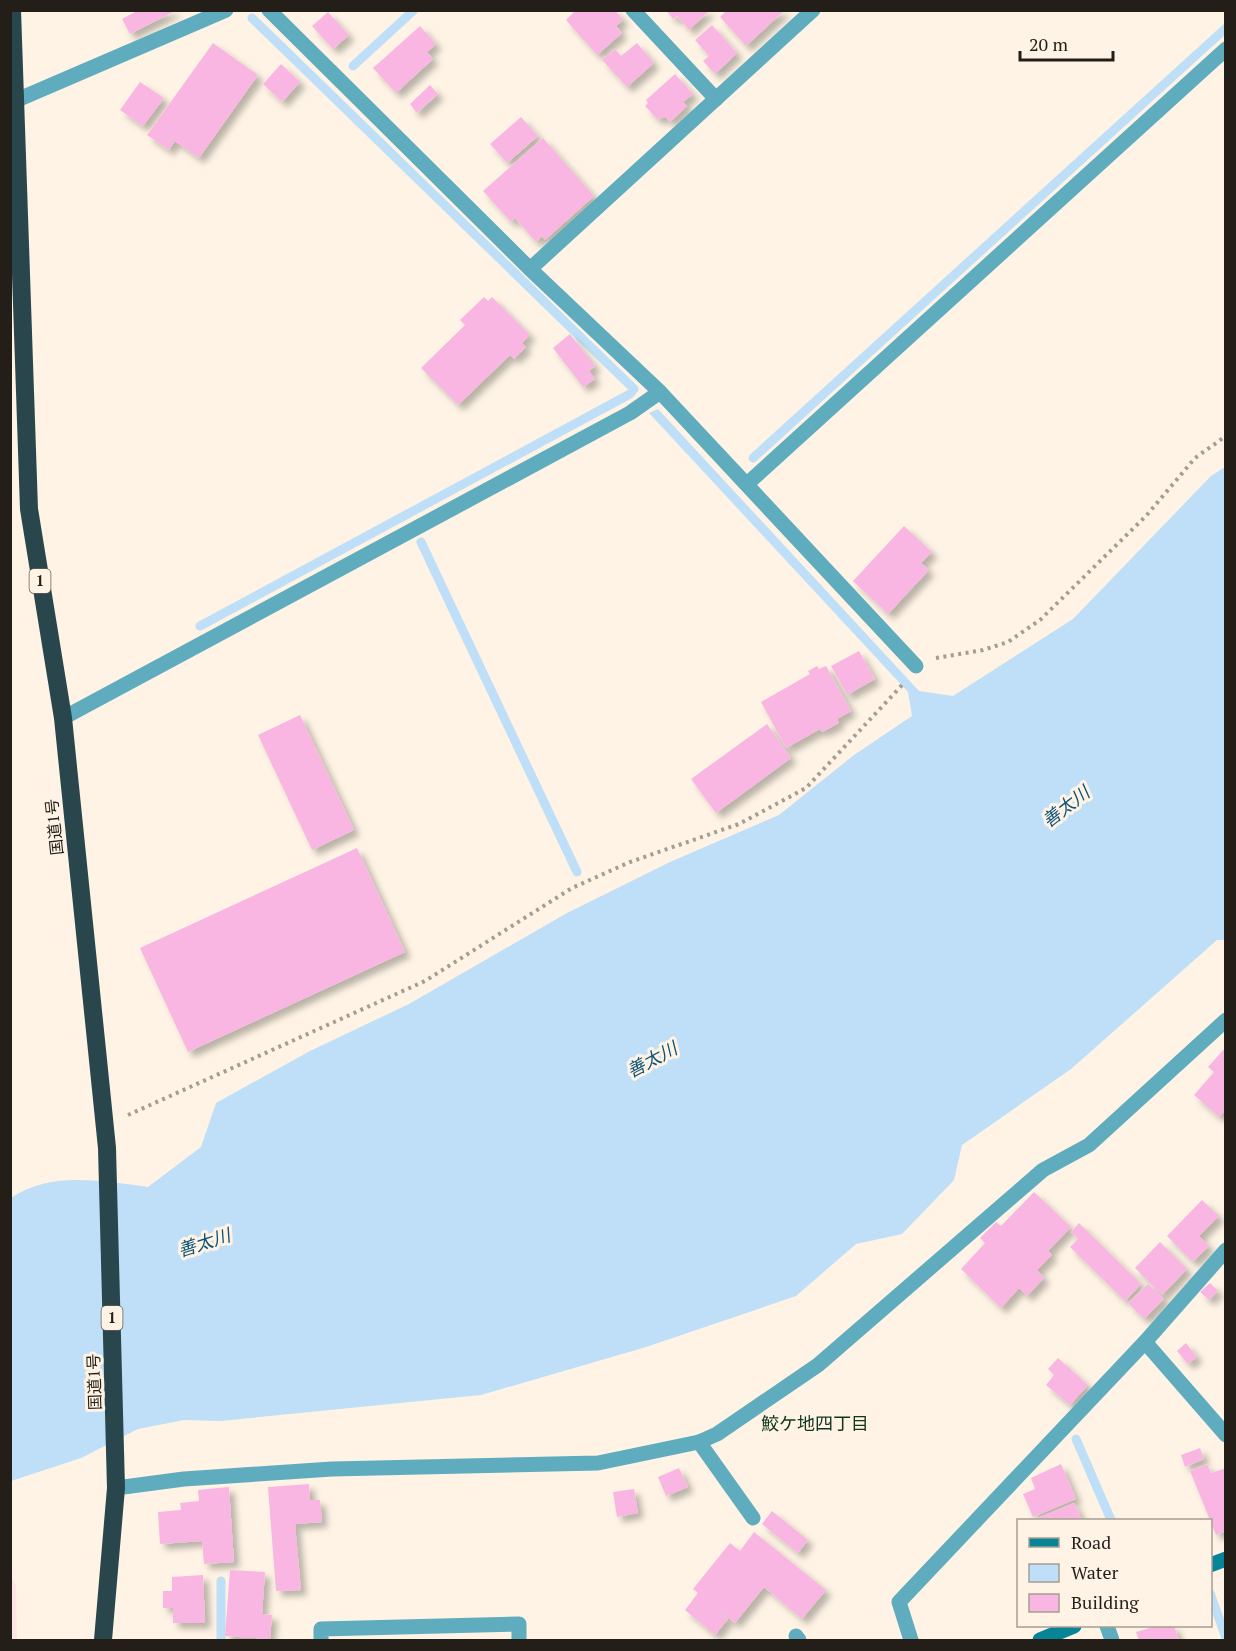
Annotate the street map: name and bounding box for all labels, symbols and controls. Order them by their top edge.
scale bar [1020,24,1113,62]
text: 20 m [1029,32,1069,56]
road number: 1 [30,569,51,593]
water label: 善太川 [1037,779,1096,832]
street label: 国道1号 [40,798,68,856]
water label: 善太川 [622,1035,683,1082]
water label: 善太川 [174,1222,235,1262]
road number: 1 [102,1306,122,1330]
street label: 国道1号 [82,1353,106,1411]
district label: 鮫ケ地四丁目 [761,1411,869,1435]
legend [1017,1519,1212,1627]
text: Road [1071,1530,1111,1554]
text: Water [1071,1560,1118,1584]
text: Building [1071,1590,1139,1614]

